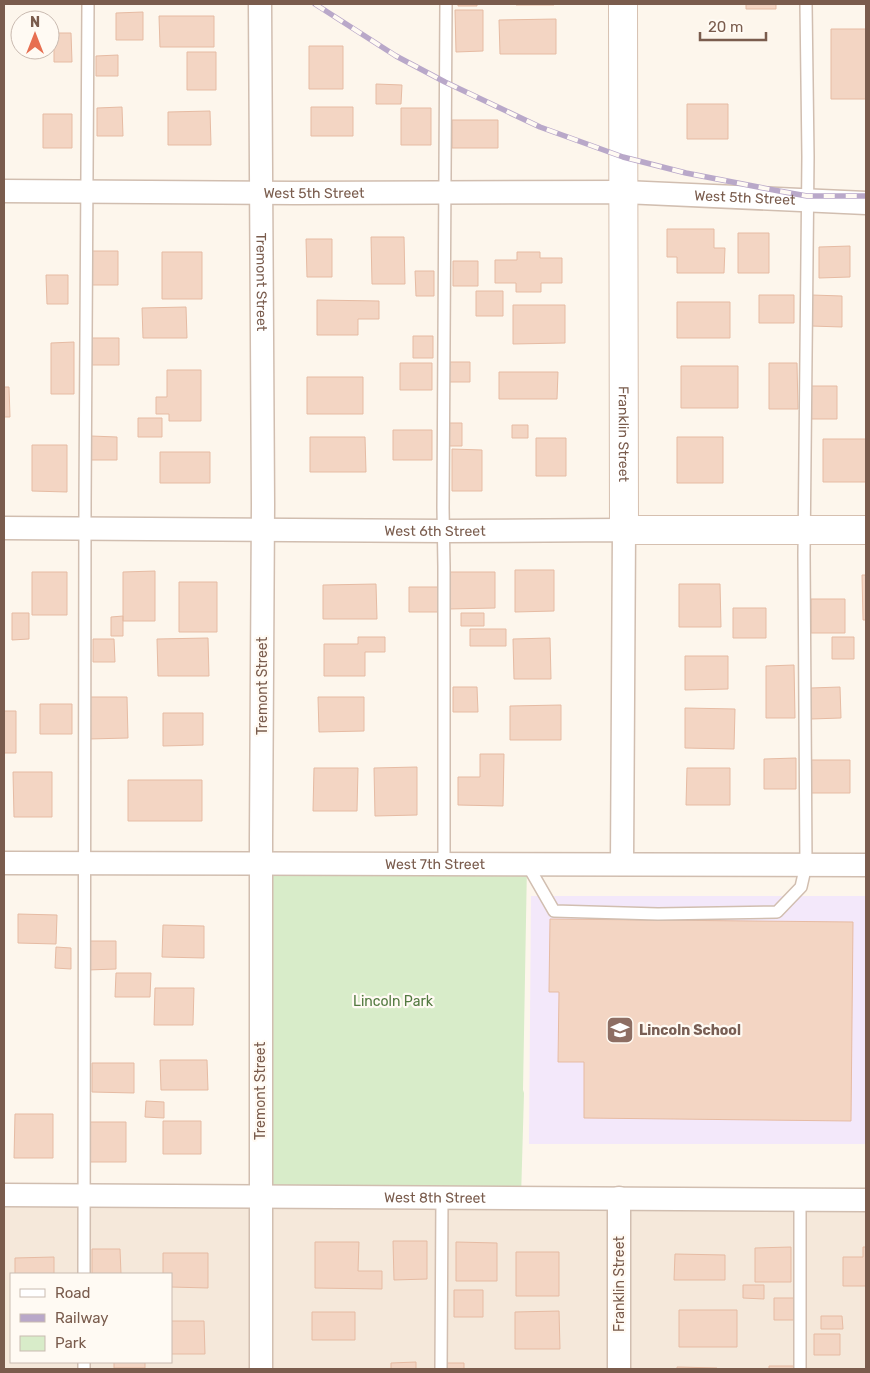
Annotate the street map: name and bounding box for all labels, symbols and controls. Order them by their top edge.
north arrow [10,10,60,60]
scale bar [700,10,766,42]
text: N [30,14,40,31]
text: 20 m [708,18,743,36]
street label: West 5th Street [263,184,365,202]
street label: West 5th Street [694,187,796,208]
street label: Tremont Street [253,233,270,332]
street label: Franklin Street [615,386,632,482]
street label: West 6th Street [384,522,486,540]
street label: Tremont Street [254,636,271,735]
street label: West 7th Street [385,855,486,873]
park label: Lincoln Park [353,993,434,1010]
school or university icon: Lincoln School [605,1015,635,1045]
place label: Lincoln School [639,1022,741,1039]
street label: Tremont Street [252,1041,269,1140]
street label: West 8th Street [384,1189,486,1206]
street label: Franklin Street [611,1236,628,1332]
legend [10,1273,172,1363]
text: Road [55,1284,91,1302]
text: Railway [55,1309,109,1327]
text: Park [55,1334,86,1352]

